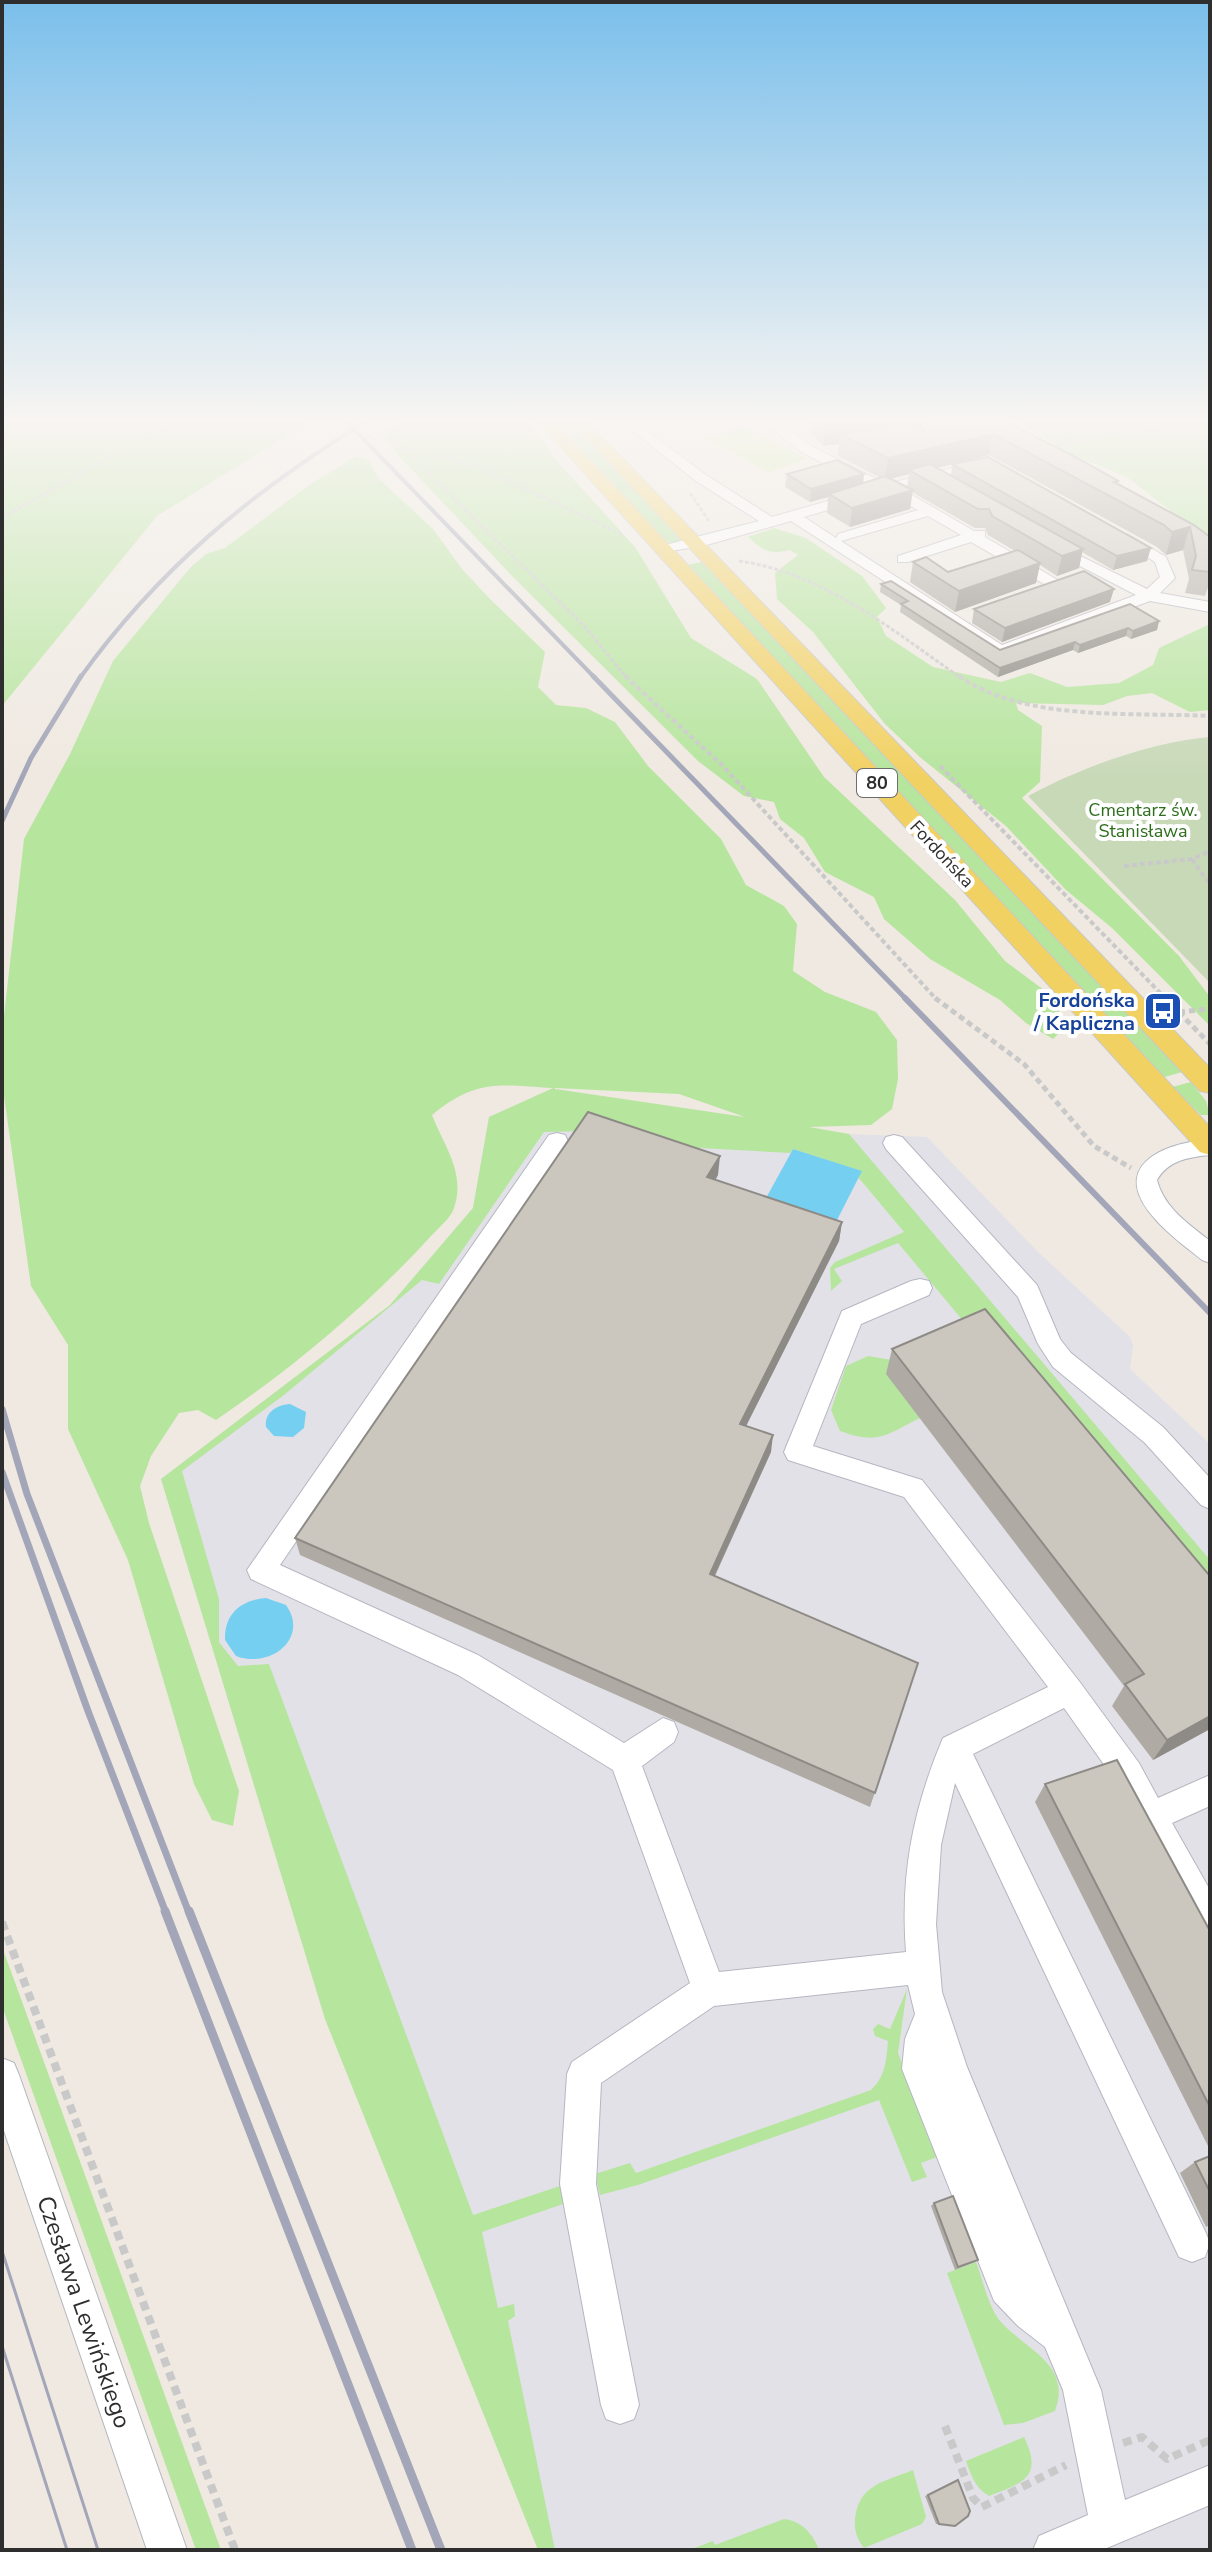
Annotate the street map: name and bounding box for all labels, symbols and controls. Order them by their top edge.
road number: 80 [857,769,897,797]
park label: Cmentarz św. Stanisława [1088,798,1198,843]
street label: Fordońska [905,815,979,893]
place label: Fordońska / Kapliczna [1033,987,1135,1037]
bus stop icon: Fordońska / Kapliczna [1142,990,1184,1032]
street label: Czesława Lewińskiego [29,2192,139,2432]

